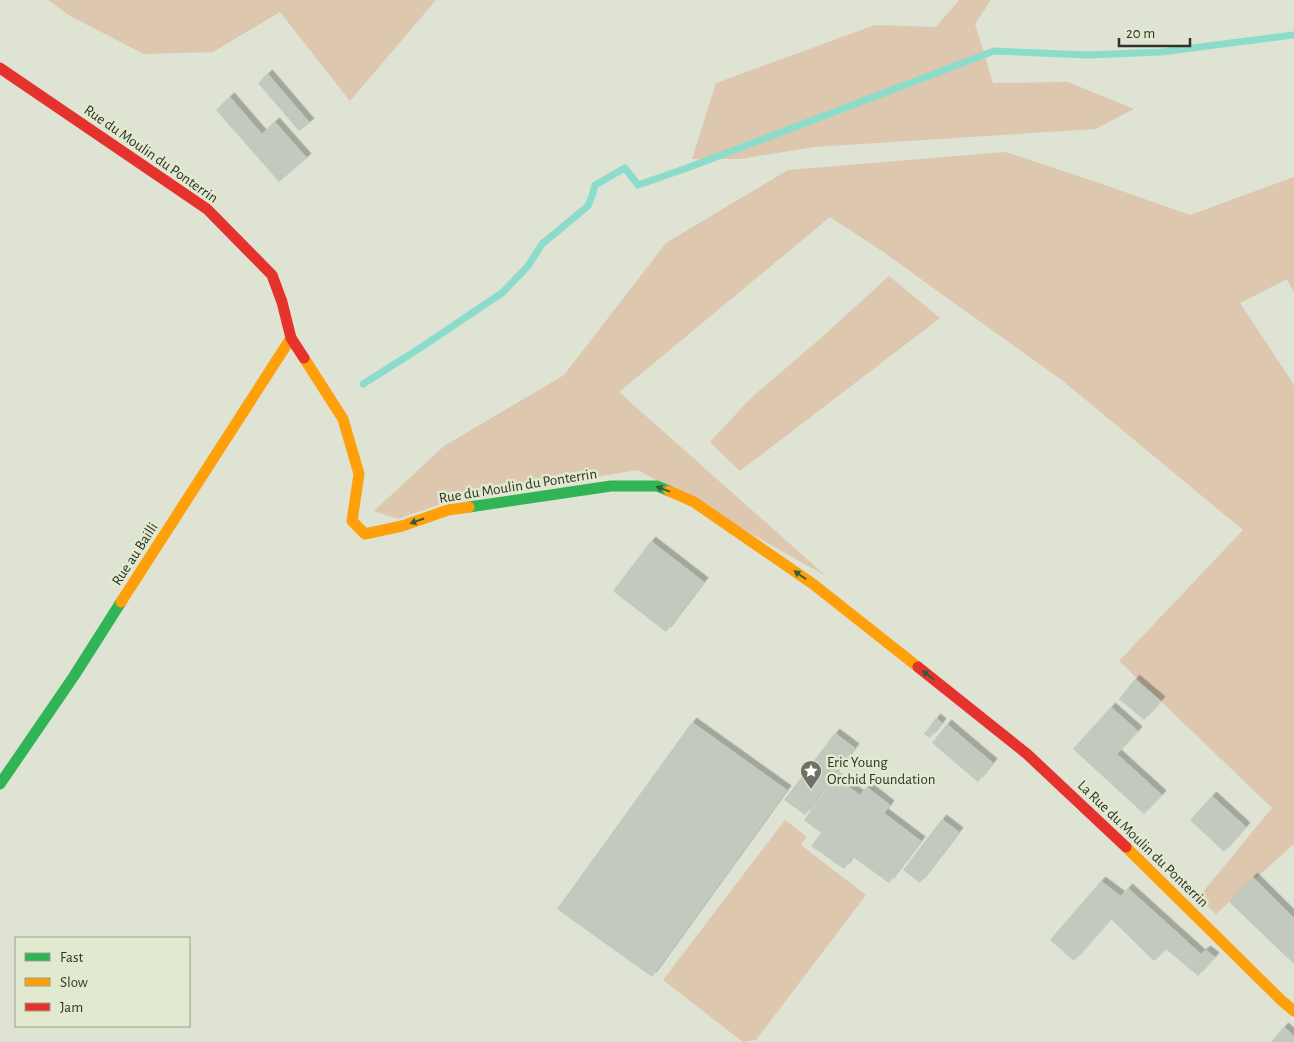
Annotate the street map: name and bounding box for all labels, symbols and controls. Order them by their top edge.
scale bar [1119,15,1190,47]
text: 20 m [1126,26,1155,41]
street label: Rue du Moulin du Ponterrin [81,102,221,206]
street label: Rue du Moulin du Ponterrin [438,466,598,506]
one-way arrow [655,485,670,493]
one-way arrow [409,517,424,525]
street label: Rue au Bailli [109,520,161,588]
one-way arrow [793,570,806,580]
one-way arrow [922,669,935,680]
place label: Eric Young Orchid Foundation [827,755,935,787]
place icon: Eric Young Orchid Foundation [799,759,823,790]
street label: La Rue du Moulin du Ponterrin [1075,778,1211,910]
legend [15,937,190,1027]
text: Fast [60,950,84,965]
text: Slow [60,975,88,990]
text: Jam [60,1000,83,1015]

